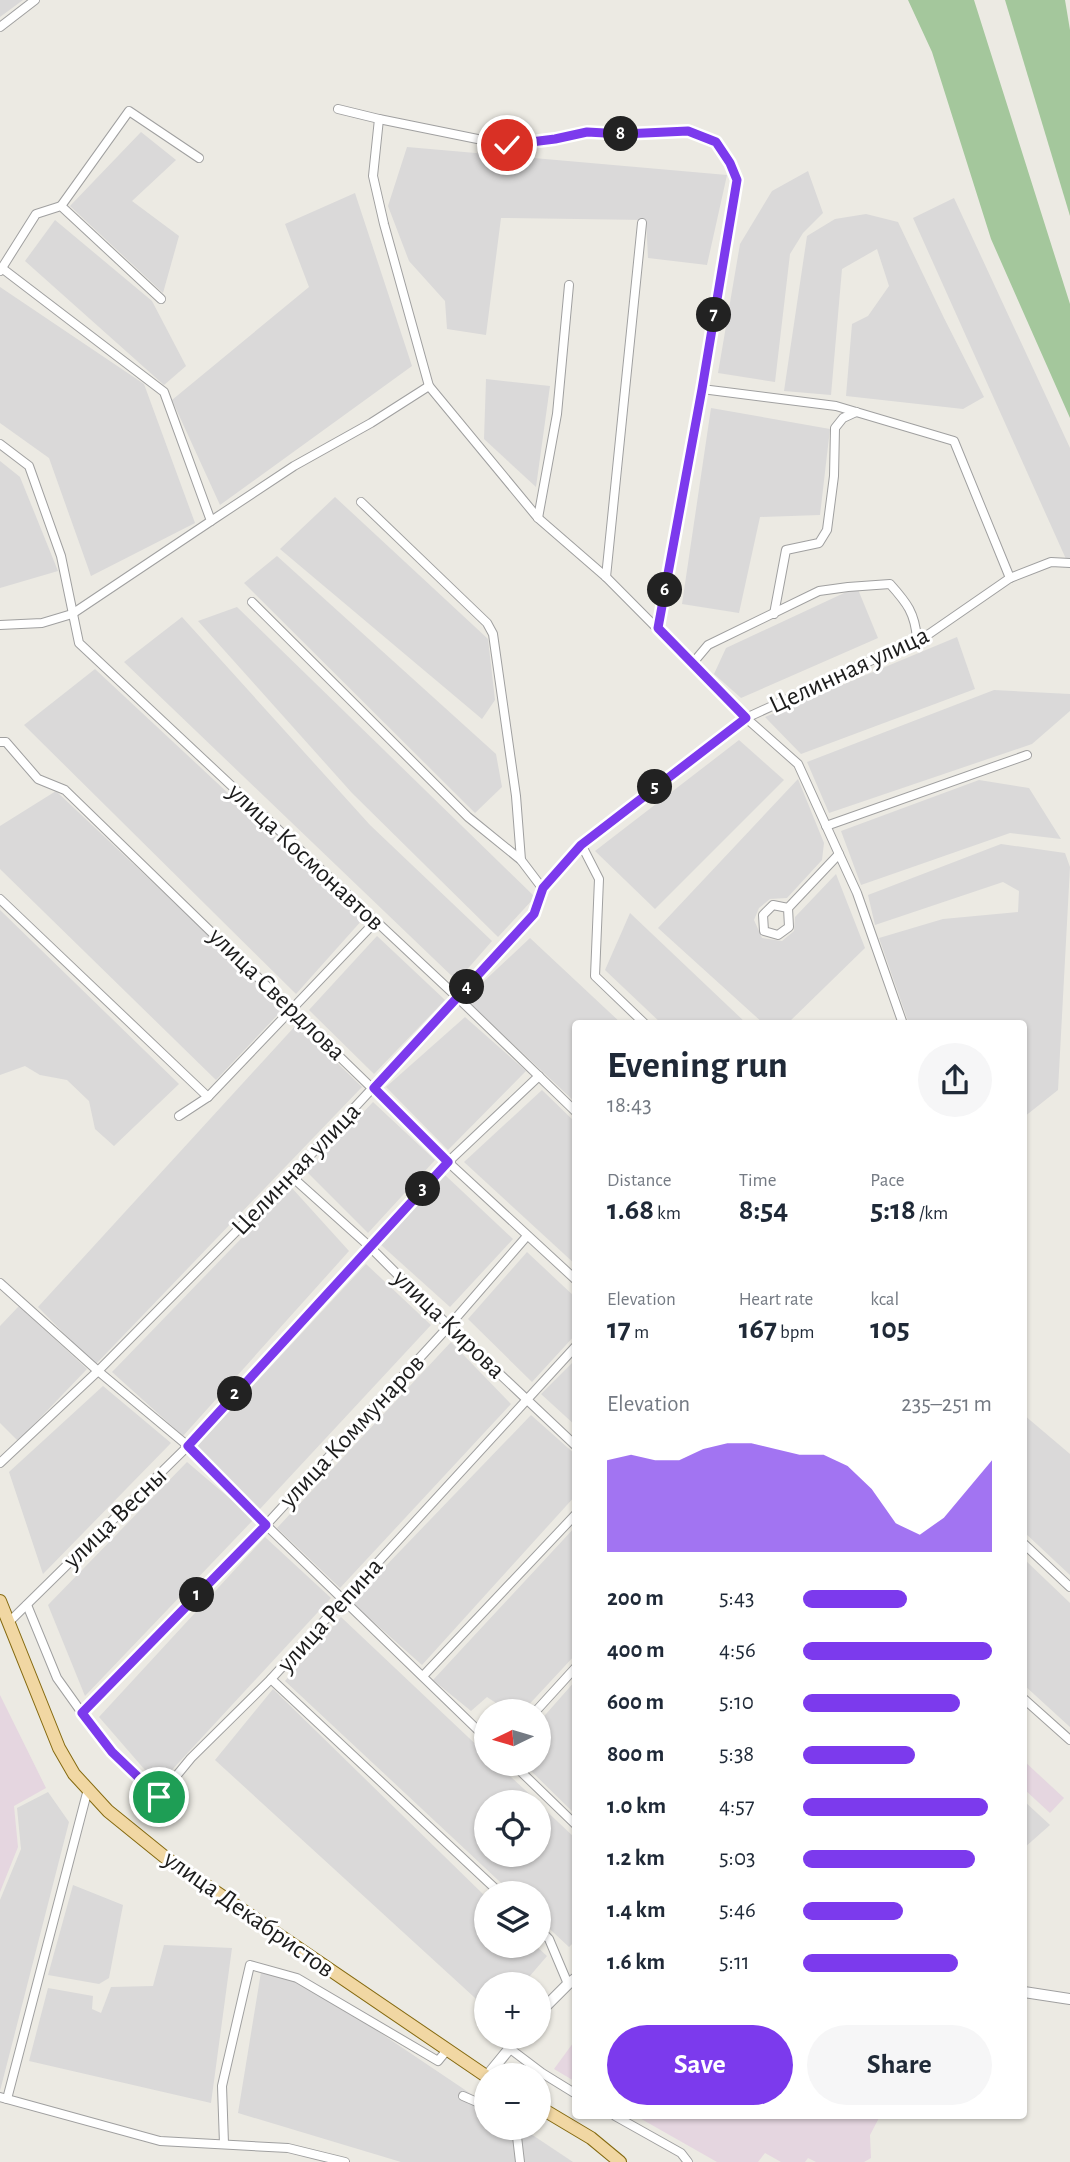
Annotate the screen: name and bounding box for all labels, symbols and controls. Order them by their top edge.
pin [477,115,537,175]
pin: 8 [604,116,638,152]
text: 8 [616,124,625,143]
icon: check [488,126,526,164]
pin: 7 [696,298,732,332]
text: 7 [709,305,718,324]
pin: 6 [648,572,682,608]
text: 6 [660,580,669,599]
street label: Целинная улица [765,622,933,718]
pin: 5 [638,770,672,804]
text: 5 [650,777,659,796]
street label: улица Космонавтов [222,778,389,936]
street label: улица Свердлова [203,922,350,1066]
pin: 4 [449,970,484,1004]
text: 4 [462,977,471,996]
button: share [918,1043,992,1117]
text: Evening run [607,1047,788,1085]
text: 18:43 [607,1094,652,1117]
street label: Целинная улица [227,1098,365,1240]
text: Distance [607,1171,671,1190]
text: Time [739,1171,777,1190]
text: Pace [870,1171,905,1190]
pin: 3 [406,1172,440,1206]
text: 3 [418,1179,427,1198]
text: 1.68 [607,1195,654,1225]
text: 8:54 [739,1195,788,1225]
text: 5:18 [870,1195,916,1225]
text: km [654,1204,681,1223]
text: /km [916,1204,948,1223]
street label: улица Кирова [387,1264,510,1384]
text: Elevation [607,1290,676,1309]
text: Heart rate [739,1290,813,1309]
text: kcal [870,1290,899,1309]
text: 17 [607,1314,631,1344]
text: 167 [739,1314,777,1344]
text: 105 [870,1314,910,1344]
text: m [631,1323,649,1342]
text: bpm [777,1323,815,1342]
street label: улица Коммунаров [274,1349,429,1513]
pin: 2 [218,1376,252,1412]
text: 2 [230,1384,239,1403]
text: Elevation [607,1393,690,1416]
text: 235–251 m [901,1393,992,1416]
street label: улица Весны [58,1463,172,1574]
street label: улица Репина [272,1553,388,1678]
pin: 1 [180,1578,214,1612]
text: 1 [193,1585,200,1604]
text: 200 m [607,1587,664,1610]
text: 5:43 [719,1587,754,1610]
text: 400 m [607,1639,665,1662]
text: 4:56 [719,1639,756,1662]
text: 600 m [607,1691,664,1714]
text: 5:10 [719,1691,754,1714]
north arrow [474,1699,551,1776]
map controls [474,1699,551,2140]
text: 800 m [607,1743,664,1766]
text: 5:38 [719,1743,754,1766]
pin [129,1767,189,1827]
icon: arrive [140,1778,178,1816]
button: locate [474,1790,551,1867]
text: 1.0 km [607,1795,666,1818]
text: 4:57 [719,1795,755,1818]
street label: улица Декабристов [158,1845,339,1982]
text: 1.2 km [607,1847,665,1870]
text: 5:03 [719,1847,756,1870]
button: layers [474,1881,551,1958]
text: 1.4 km [607,1899,666,1922]
text: 5:46 [719,1899,756,1922]
text: 1.6 km [607,1951,665,1974]
text: 5:11 [719,1951,750,1974]
button: + [474,1972,551,2049]
button: Save [607,2025,793,2105]
button: Share [807,2025,992,2105]
button: − [474,2063,551,2140]

